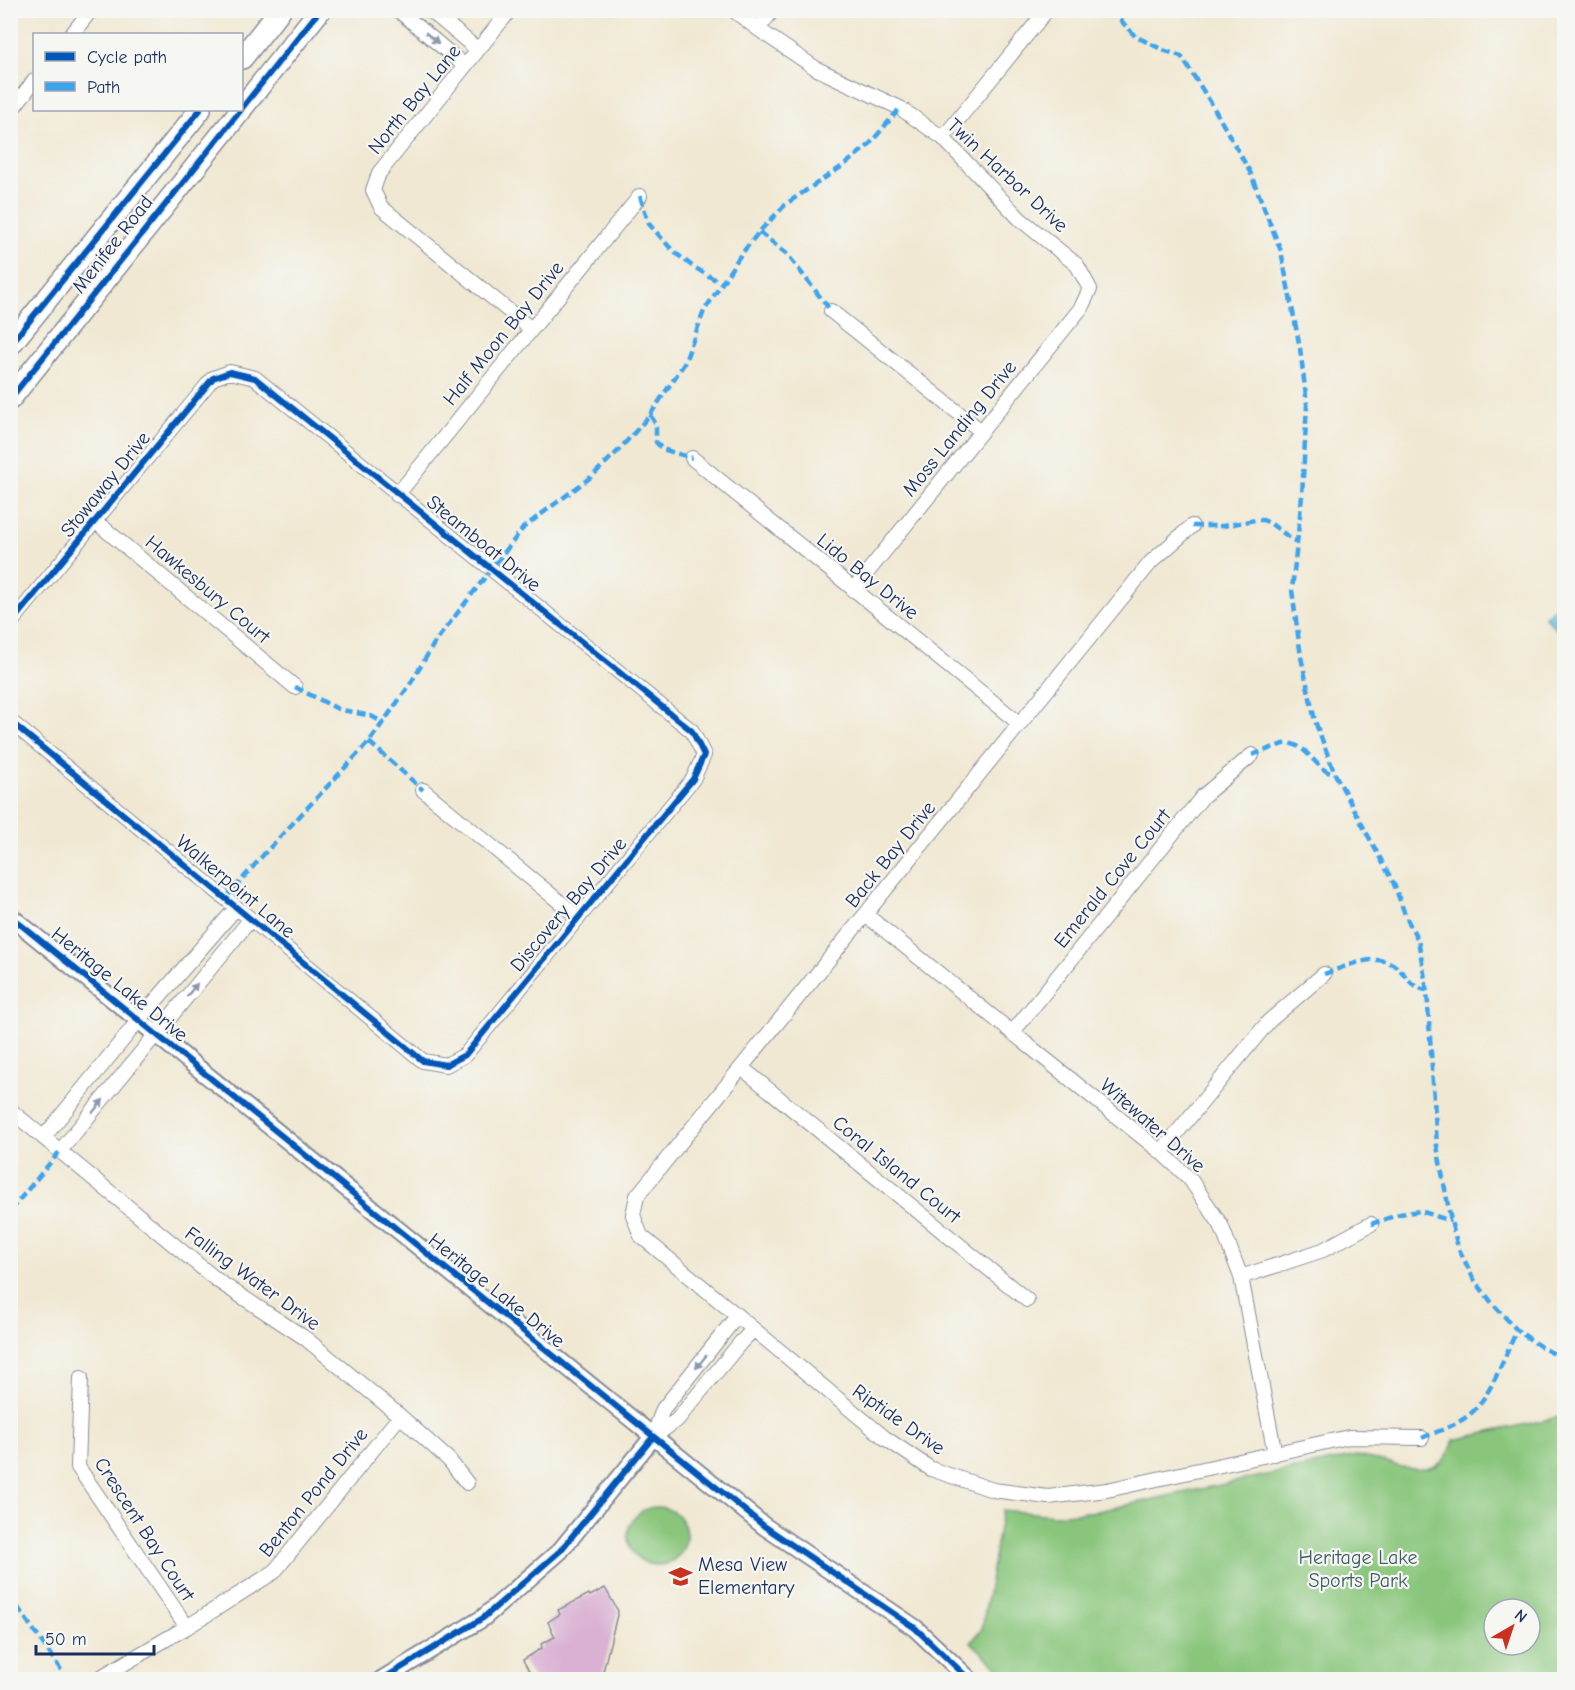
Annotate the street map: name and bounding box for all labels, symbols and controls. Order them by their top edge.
one-way arrow [424,32,440,45]
legend [33,33,243,111]
street label: North Bay Lane [363,40,466,159]
text: Cycle path [87,47,167,68]
text: Path [87,77,120,98]
street label: Twin Harbor Drive [943,114,1073,237]
street label: Menifee Road [67,191,158,298]
street label: Half Moon Bay Drive [438,257,568,410]
street label: Moss Landing Drive [898,356,1021,501]
street label: Stowaway Drive [56,427,155,542]
street label: Steamboat Drive [422,490,545,596]
street label: Lido Bay Drive [812,529,923,624]
street label: Hawkesbury Court [141,531,276,649]
street label: Back Bay Drive [841,797,940,912]
street label: Emerald Cove Court [1049,803,1176,952]
street label: Walkerpoint Lane [172,830,300,943]
street label: Discovery Bay Drive [505,832,631,976]
street label: Heritage Lake Drive [47,922,192,1046]
one-way arrow [186,982,198,997]
street label: Witewater Drive [1095,1073,1210,1177]
one-way arrow [91,1098,104,1114]
street label: Coral Island Court [828,1111,966,1229]
street label: Falling Water Drive [181,1222,325,1335]
street label: Heritage Lake Drive [424,1228,569,1352]
one-way arrow [695,1355,707,1370]
street label: Riptide Drive [848,1379,949,1460]
street label: Benton Pond Drive [254,1423,372,1561]
street label: Crescent Bay Court [90,1453,200,1606]
park label: Heritage Lake Sports Park [1299,1546,1417,1592]
place label: Mesa View Elementary [698,1553,794,1599]
school or university icon: Mesa View Elementary [667,1563,693,1589]
north arrow [1482,1597,1542,1657]
text: N [1511,1606,1531,1626]
scale bar [36,1618,154,1656]
text: 50 m [45,1629,87,1650]

